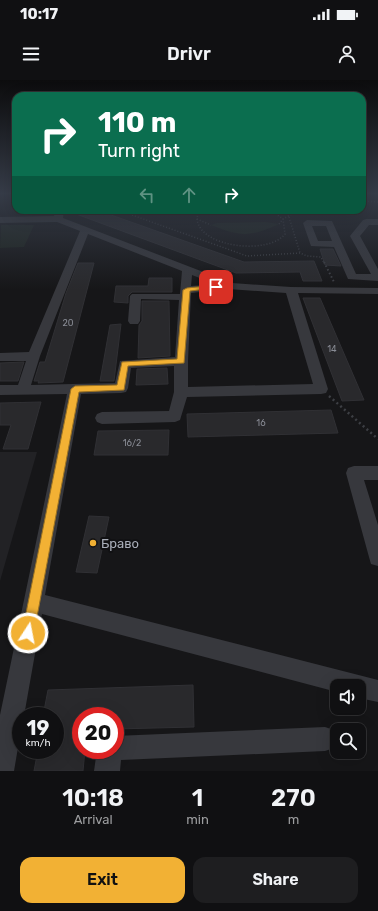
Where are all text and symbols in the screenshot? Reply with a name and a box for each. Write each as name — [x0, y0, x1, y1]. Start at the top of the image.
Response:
text: 10:17 — [20, 5, 58, 23]
icon: menu — [20, 43, 42, 65]
text: Drivr — [167, 43, 211, 65]
icon: person — [336, 43, 358, 65]
text: 110 m — [98, 106, 176, 139]
icon: right — [32, 108, 84, 160]
text: Turn right — [98, 140, 180, 162]
icon: left — [136, 184, 158, 206]
icon: ahead — [178, 184, 200, 206]
icon: right — [220, 184, 242, 206]
pin — [199, 270, 233, 304]
icon: arrive — [205, 276, 227, 298]
house number: 20 — [63, 318, 74, 328]
house number: 14 — [327, 344, 337, 354]
house number: 16 — [256, 418, 266, 428]
house number: 16/2 — [123, 438, 141, 448]
place label: Браво — [101, 536, 139, 551]
marker: Браво — [88, 538, 98, 548]
position arrow — [7, 612, 49, 654]
map controls — [330, 679, 366, 759]
button: sound — [330, 679, 366, 715]
speed limit sign: 20 — [72, 707, 124, 759]
text: 19 — [27, 716, 49, 740]
button: search — [330, 723, 366, 759]
text: km/h — [26, 737, 50, 749]
text: 10:18 — [62, 784, 124, 812]
text: 1 — [192, 784, 203, 812]
text: 270 — [271, 784, 316, 812]
text: Arrival — [74, 812, 113, 827]
text: min — [186, 812, 209, 827]
text: m — [288, 812, 299, 827]
button: Exit — [20, 857, 185, 903]
button: Share — [193, 857, 358, 903]

